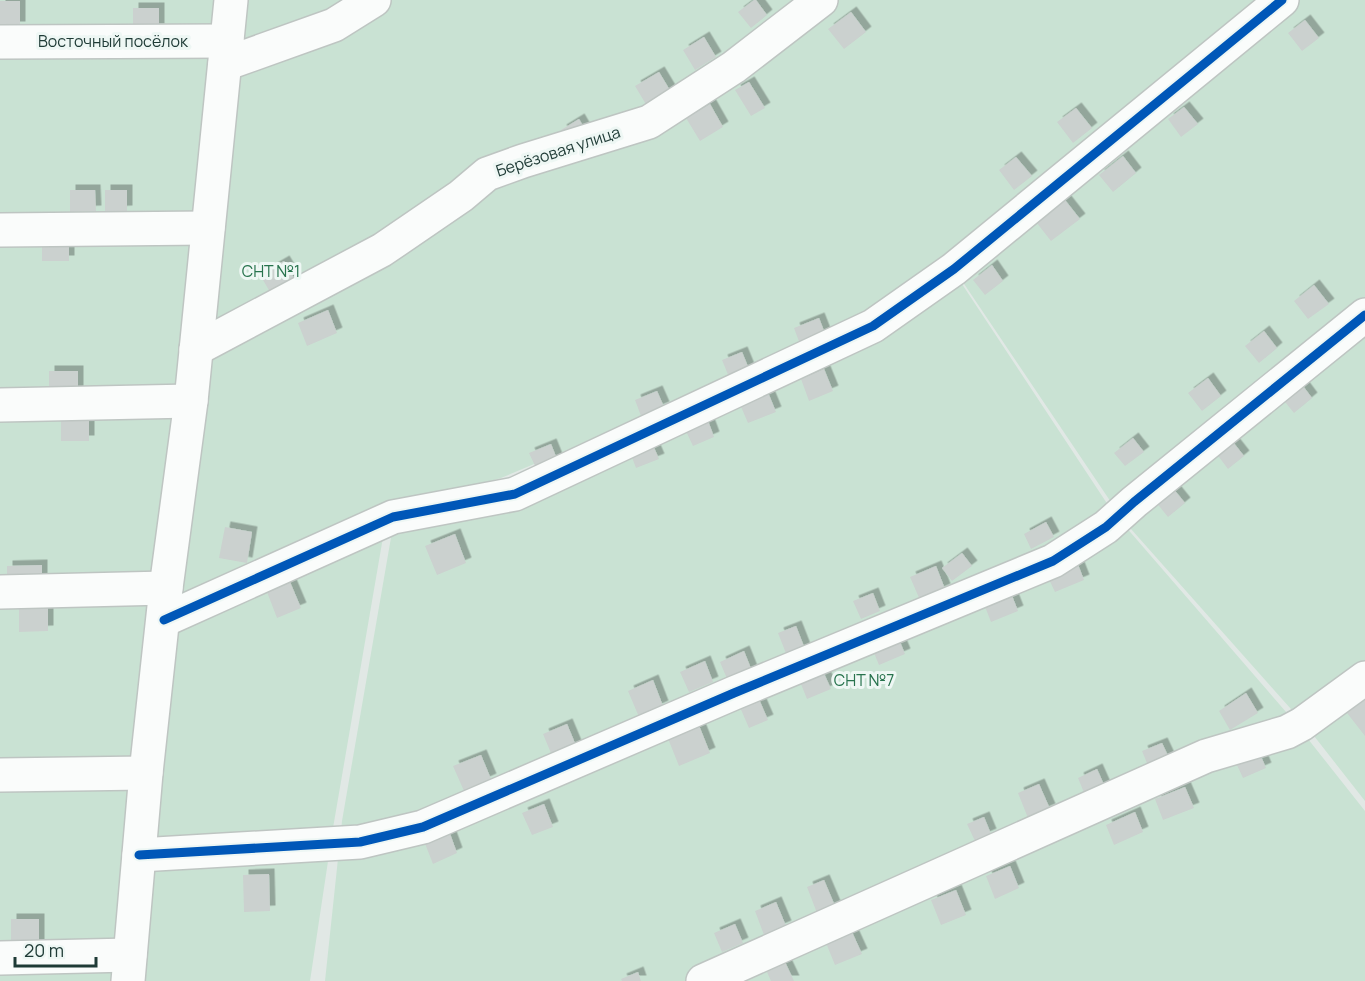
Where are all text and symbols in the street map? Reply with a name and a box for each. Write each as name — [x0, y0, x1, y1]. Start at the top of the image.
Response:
street label: Восточный посёлок — [38, 30, 189, 52]
street label: Берёзовая улица — [493, 120, 623, 182]
park label: СНТ №1 — [242, 260, 300, 282]
park label: СНТ №7 — [834, 669, 894, 691]
scale bar — [15, 930, 96, 968]
text: 20 m — [24, 938, 64, 962]

